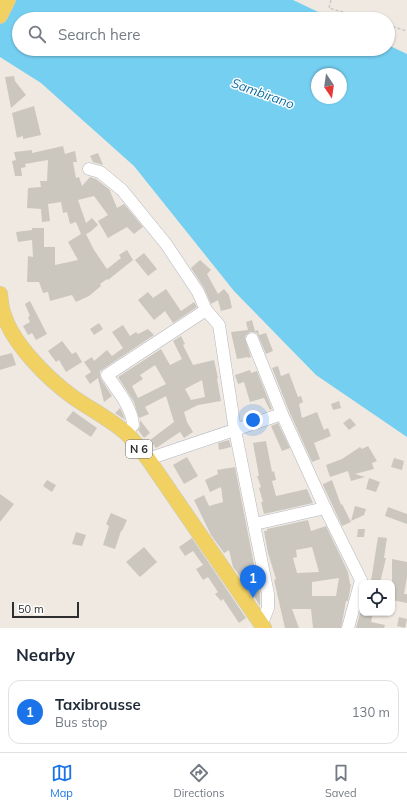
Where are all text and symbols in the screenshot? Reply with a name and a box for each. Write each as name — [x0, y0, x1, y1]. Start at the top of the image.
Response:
search box — [12, 12, 395, 56]
icon: search — [26, 23, 48, 45]
text: Search here — [58, 25, 140, 44]
north arrow — [311, 68, 347, 104]
water label: Sambirano — [229, 74, 297, 112]
your location — [243, 410, 263, 430]
road number: N 6 — [126, 440, 152, 458]
pin: 1 — [240, 565, 266, 598]
map controls — [359, 580, 395, 616]
button: locate — [359, 580, 395, 616]
scale bar — [12, 600, 79, 619]
text: 50 m — [18, 602, 44, 616]
text: Nearby — [16, 644, 75, 665]
text: Taxibrousse — [55, 695, 141, 714]
text: 1 — [26, 704, 34, 720]
text: 130 m — [352, 704, 390, 720]
text: Bus stop — [55, 714, 107, 730]
tab: Map — [50, 762, 73, 800]
tab: Directions — [174, 762, 224, 800]
tab: Saved — [325, 762, 357, 800]

